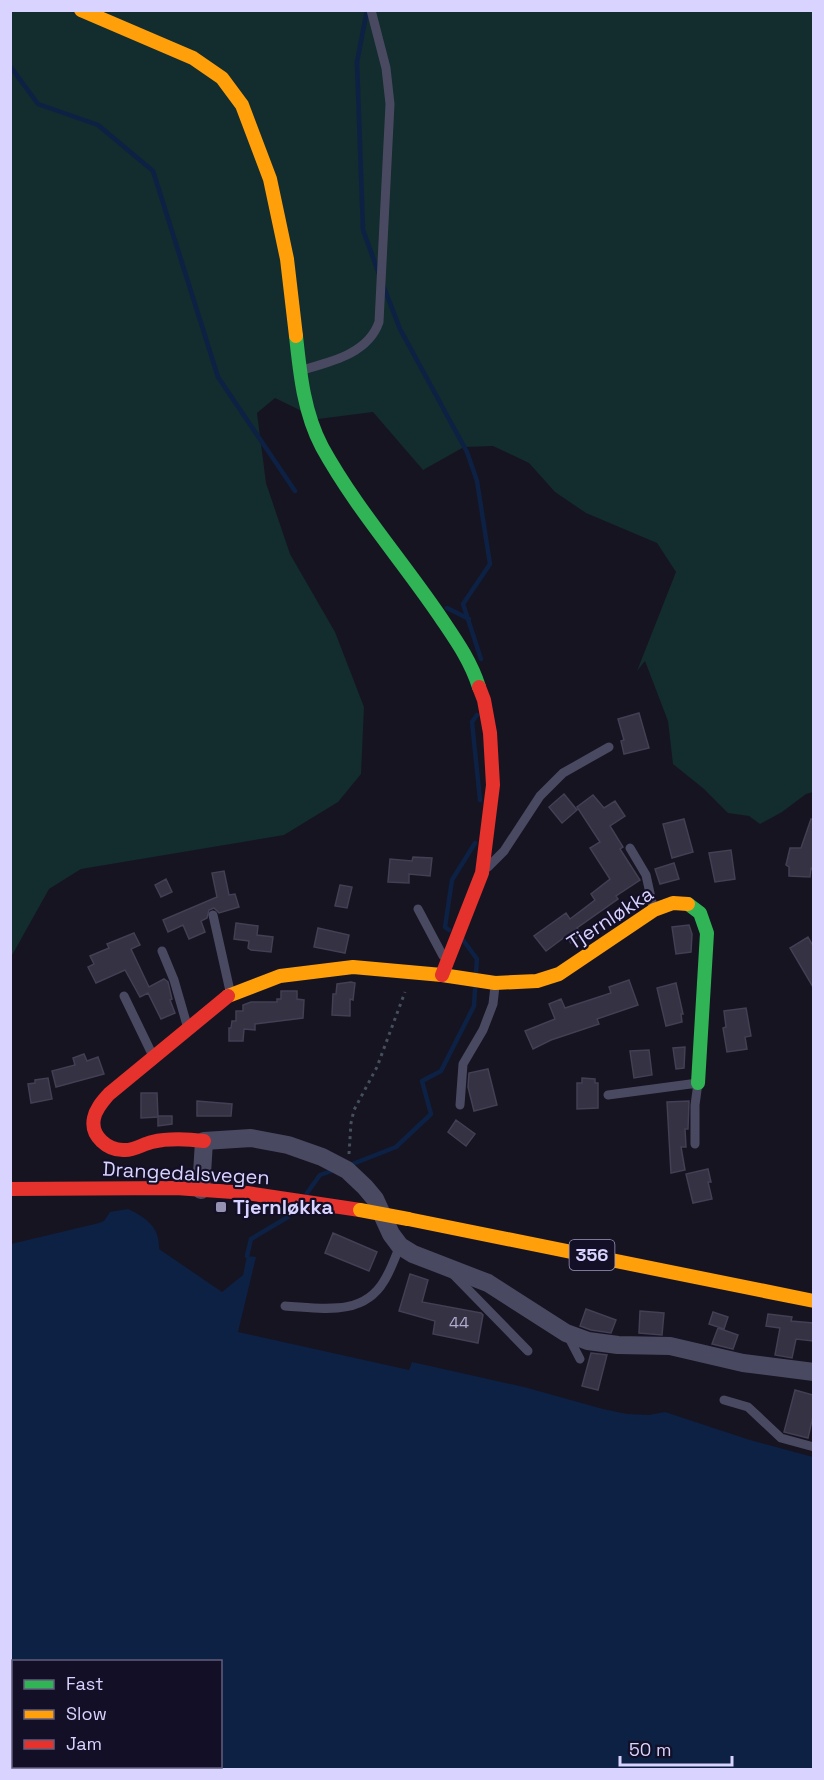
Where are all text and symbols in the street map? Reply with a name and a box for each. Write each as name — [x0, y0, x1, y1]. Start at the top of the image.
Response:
street label: Tjernløkka — [562, 880, 658, 956]
street label: Drangedalsvegen — [102, 1156, 270, 1190]
place label: Tjernløkka — [233, 1194, 334, 1220]
marker: Tjernløkka — [214, 1200, 228, 1214]
road number: 356 — [570, 1240, 614, 1270]
house number: 44 — [449, 1312, 469, 1333]
legend — [12, 1660, 222, 1768]
text: Fast — [66, 1672, 103, 1695]
text: Slow — [66, 1702, 107, 1725]
scale bar — [620, 1729, 732, 1767]
text: Jam — [66, 1732, 102, 1755]
text: 50 m — [629, 1738, 671, 1761]

